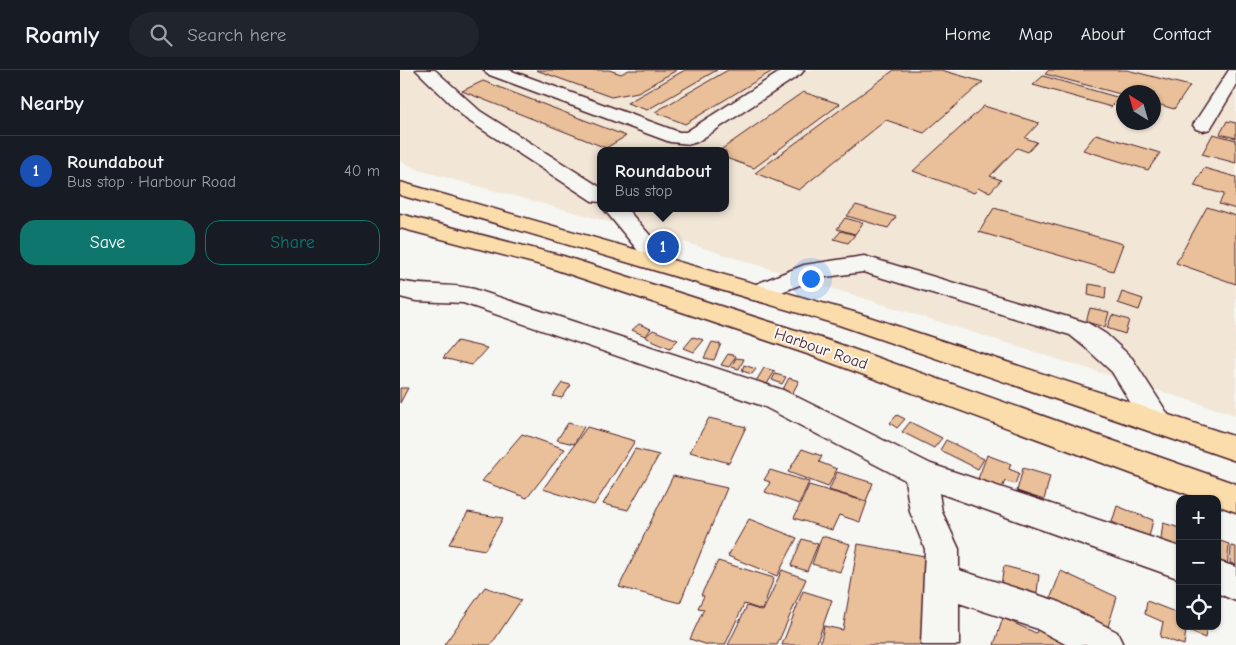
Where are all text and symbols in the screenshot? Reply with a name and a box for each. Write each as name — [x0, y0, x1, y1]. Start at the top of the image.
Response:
search box — [129, 12, 479, 57]
text: Roamly — [25, 21, 99, 49]
icon: search — [147, 21, 175, 49]
text: Search here — [187, 24, 286, 46]
text: Home — [944, 24, 991, 45]
text: Map — [1019, 24, 1053, 45]
text: About — [1081, 24, 1125, 45]
text: Contact — [1153, 24, 1211, 45]
north arrow — [1116, 85, 1161, 130]
text: Nearby — [20, 91, 84, 115]
popup — [597, 147, 729, 212]
text: Roundabout — [67, 151, 164, 173]
text: Roundabout — [615, 160, 711, 182]
text: 1 — [33, 162, 39, 180]
text: 40 m — [344, 162, 380, 180]
text: Bus stop · Harbour Road — [67, 173, 236, 191]
text: Bus stop — [615, 182, 673, 200]
button: Save — [20, 220, 195, 265]
button: Share — [205, 220, 380, 265]
pin: 1 — [647, 228, 679, 266]
your location — [798, 266, 824, 292]
street label: Harbour Road — [772, 325, 870, 373]
map controls — [1176, 495, 1221, 630]
button: + — [1176, 495, 1221, 540]
button: − — [1176, 540, 1221, 585]
button: locate — [1176, 585, 1221, 630]

